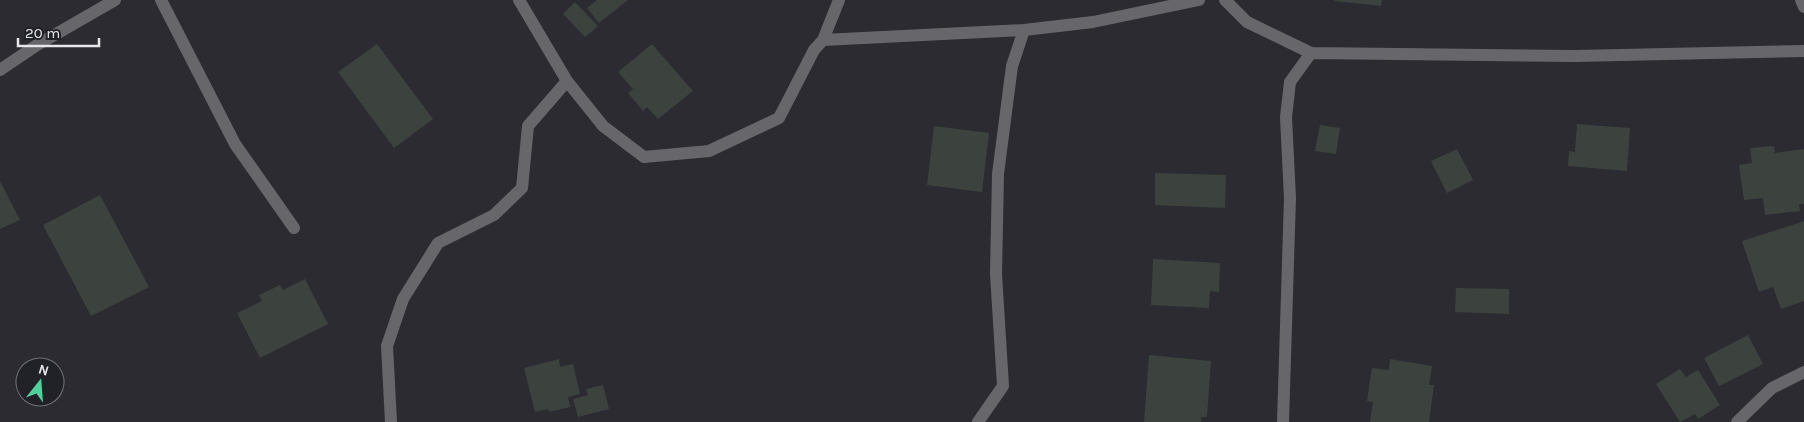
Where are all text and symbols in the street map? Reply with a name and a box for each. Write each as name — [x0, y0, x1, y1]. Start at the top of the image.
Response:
scale bar — [18, 15, 99, 47]
text: 20 m — [25, 24, 60, 42]
north arrow — [15, 357, 65, 407]
text: N — [36, 360, 51, 380]

